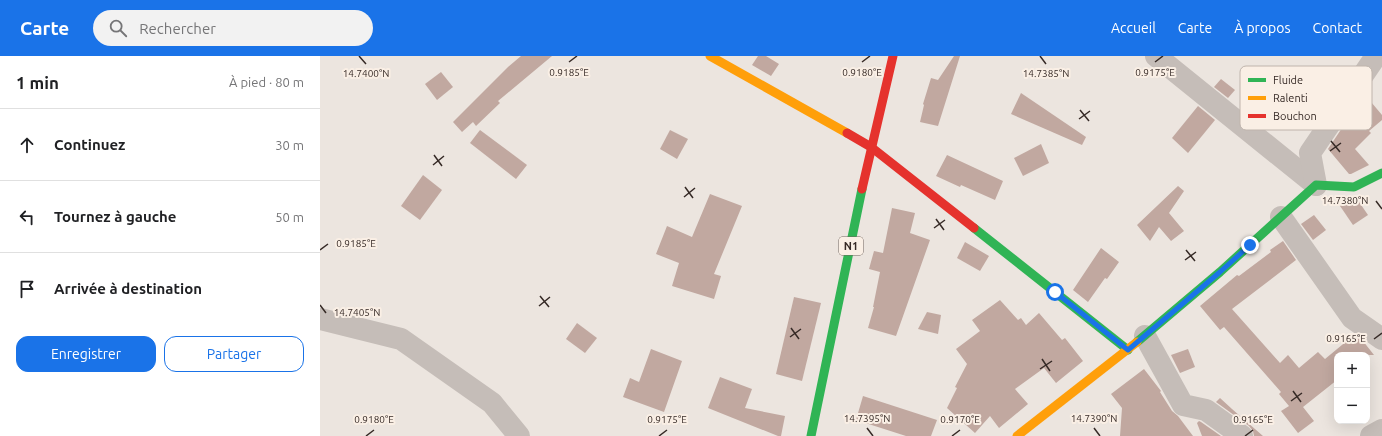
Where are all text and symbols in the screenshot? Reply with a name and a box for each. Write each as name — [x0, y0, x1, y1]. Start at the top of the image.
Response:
search box — [93, 10, 373, 46]
text: Carte — [20, 17, 69, 39]
icon: search — [107, 17, 129, 39]
text: Rechercher — [139, 20, 216, 37]
text: Accueil — [1111, 20, 1156, 36]
text: Carte — [1178, 20, 1212, 36]
text: À propos — [1234, 20, 1291, 36]
text: Contact — [1313, 20, 1362, 36]
legend — [1240, 66, 1372, 130]
text: 0.9185°E — [549, 67, 589, 78]
text: 0.9180°E — [842, 67, 882, 78]
text: 0.9175°E — [1135, 67, 1175, 78]
text: 14.7400°N — [343, 68, 389, 79]
text: 14.7385°N — [1023, 68, 1069, 79]
text: 1 min — [16, 73, 59, 92]
text: Fluide — [1273, 74, 1303, 86]
text: À pied · 80 m — [229, 75, 304, 89]
text: Ralenti — [1273, 92, 1308, 104]
text: Bouchon — [1273, 110, 1317, 122]
icon: ahead — [16, 134, 38, 156]
text: Continuez — [54, 136, 125, 153]
text: 30 m — [275, 138, 304, 152]
text: 14.7380°N — [1322, 195, 1368, 206]
icon: left — [16, 206, 38, 228]
text: Tournez à gauche — [54, 208, 177, 225]
text: 50 m — [275, 210, 304, 224]
route end — [1241, 236, 1259, 254]
road number: N1 — [839, 237, 863, 255]
text: 0.9185°E — [336, 238, 376, 249]
icon: arrive — [16, 278, 38, 300]
text: Arrivée à destination — [54, 280, 202, 297]
route start — [1046, 283, 1064, 301]
text: 14.7405°N — [334, 307, 380, 318]
text: 0.9165°E — [1326, 333, 1366, 344]
button: Enregistrer — [16, 336, 156, 372]
button: Partager — [164, 336, 304, 372]
map controls — [1334, 352, 1370, 424]
button: + — [1334, 352, 1370, 388]
button: − — [1334, 388, 1370, 424]
text: 14.7395°N — [844, 413, 890, 424]
text: 14.7390°N — [1071, 413, 1117, 424]
text: 0.9180°E — [354, 414, 394, 425]
text: 0.9175°E — [647, 414, 687, 425]
text: 0.9170°E — [940, 414, 980, 425]
text: 0.9165°E — [1233, 414, 1273, 425]

